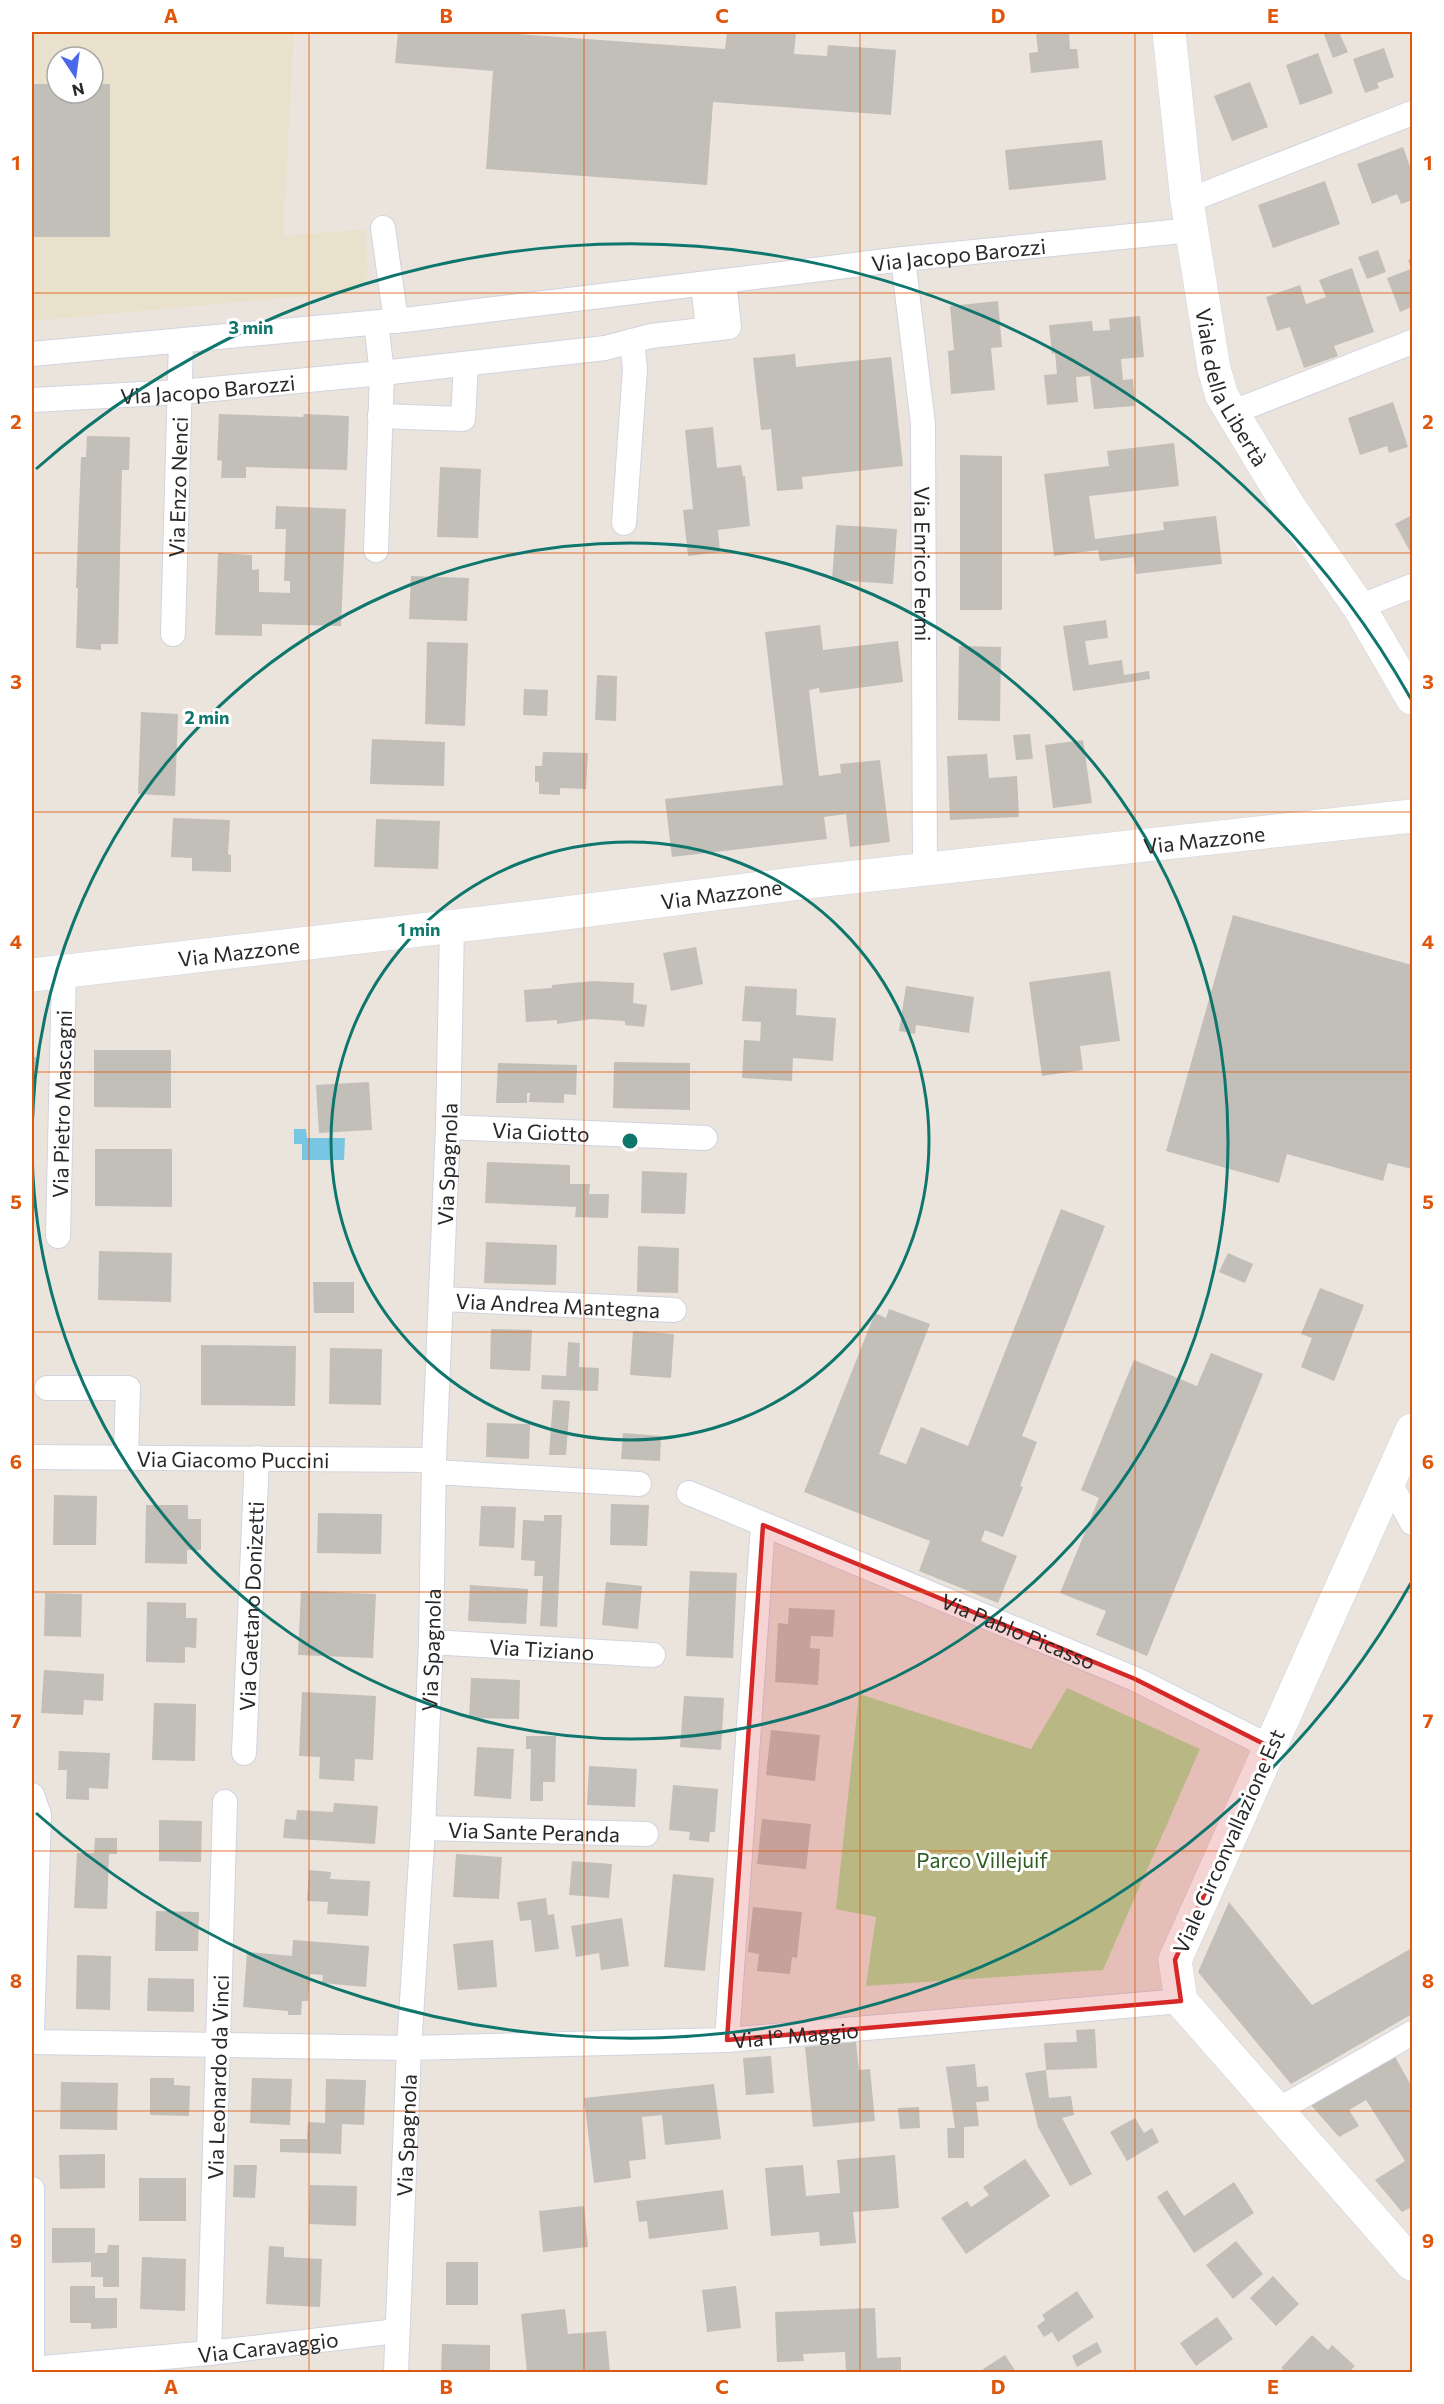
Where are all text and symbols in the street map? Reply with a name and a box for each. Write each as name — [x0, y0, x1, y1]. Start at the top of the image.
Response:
text: A — [164, 3, 178, 27]
text: B — [439, 3, 453, 27]
text: C — [715, 3, 729, 27]
text: D — [991, 3, 1005, 27]
text: E — [1267, 3, 1279, 27]
north arrow — [45, 45, 105, 105]
text: N — [71, 79, 86, 101]
text: 1 — [11, 150, 21, 174]
text: 1 — [1423, 150, 1433, 174]
street label: Via Jacopo Barozzi — [870, 232, 1047, 275]
street label: Viale della Libertà — [1192, 306, 1274, 470]
text: 3 min — [228, 316, 274, 338]
street label: Via Jacopo Barozzi — [120, 369, 296, 408]
text: 2 — [10, 409, 22, 433]
text: 2 — [1422, 409, 1434, 433]
street label: Via Enzo Nenci — [163, 416, 191, 558]
street label: Via Enrico Fermi — [911, 486, 936, 641]
text: 3 — [10, 669, 22, 693]
text: 3 — [1422, 669, 1434, 693]
text: 2 min — [185, 706, 229, 728]
street label: Via Mazzone — [1142, 820, 1266, 858]
street label: Via Mazzone — [659, 873, 783, 913]
text: 1 min — [398, 918, 440, 940]
text: 4 — [10, 929, 22, 953]
text: 4 — [1422, 929, 1434, 953]
street label: Via Mazzone — [176, 932, 301, 971]
street label: Via Pietro Mascagni — [46, 1010, 76, 1198]
street label: Via Spagnola — [431, 1102, 461, 1226]
street label: Via Giotto — [492, 1116, 590, 1146]
centre of rings — [620, 1131, 640, 1151]
text: 5 — [10, 1189, 22, 1213]
text: 5 — [1422, 1189, 1434, 1213]
street label: Via Andrea Mantegna — [455, 1287, 661, 1322]
street label: Via Giacomo Puccini — [136, 1445, 330, 1472]
text: 6 — [10, 1449, 22, 1473]
text: 6 — [1422, 1449, 1434, 1473]
street label: Via Gaetano Donizetti — [233, 1501, 268, 1712]
street label: Via Pablo Picasso — [938, 1587, 1099, 1674]
street label: Via Spagnola — [416, 1588, 444, 1712]
street label: Via Tiziano — [489, 1633, 595, 1664]
text: 7 — [11, 1708, 22, 1732]
text: 7 — [1423, 1708, 1434, 1732]
street label: Viale Circonvallazione Est — [1167, 1725, 1289, 1957]
street label: Via Sante Peranda — [448, 1816, 620, 1846]
park label: Parco Villejuif — [916, 1847, 1048, 1872]
text: 8 — [10, 1968, 22, 1992]
text: 8 — [1422, 1968, 1434, 1992]
street label: Via Leonardo da Vinci — [202, 1974, 232, 2180]
street label: Via I° Maggio — [732, 2016, 860, 2052]
street label: Via Spagnola — [391, 2073, 420, 2197]
text: 9 — [10, 2228, 22, 2252]
text: 9 — [1422, 2228, 1434, 2252]
street label: Via Caravaggio — [196, 2325, 340, 2366]
text: A — [164, 2374, 178, 2398]
text: B — [439, 2374, 453, 2398]
text: C — [715, 2374, 729, 2398]
text: D — [991, 2374, 1005, 2398]
text: E — [1267, 2374, 1279, 2398]

